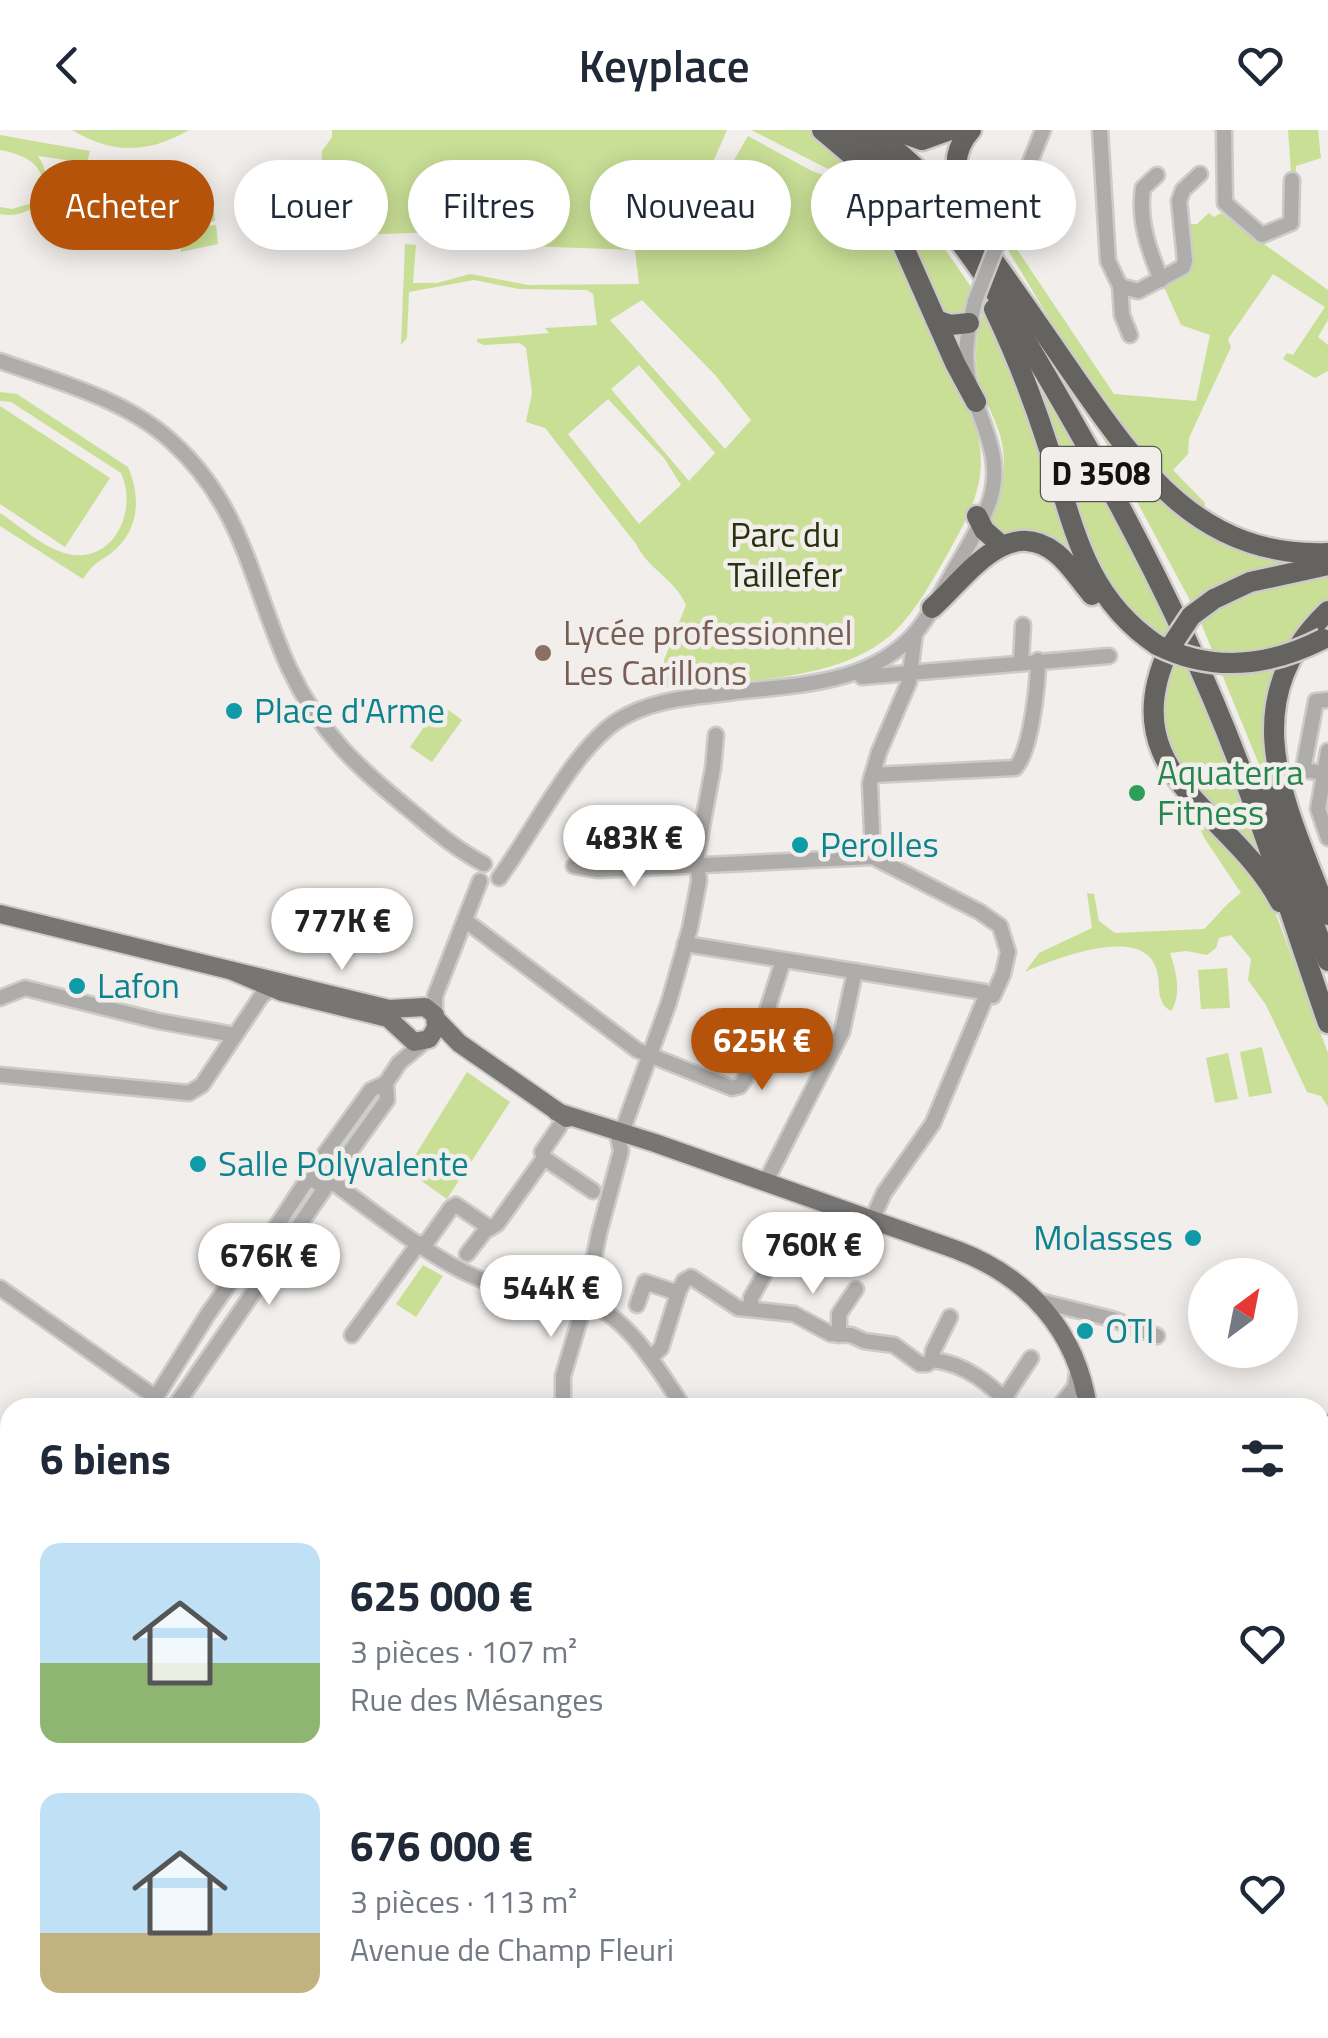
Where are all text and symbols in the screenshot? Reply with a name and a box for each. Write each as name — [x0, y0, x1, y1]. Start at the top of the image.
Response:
text: Keyplace — [578, 31, 750, 99]
icon: back — [40, 38, 95, 93]
icon: heart — [1233, 38, 1288, 93]
chip: Acheter — [30, 160, 214, 250]
chip: Louer — [234, 160, 388, 250]
chip: Filtres — [408, 160, 570, 250]
chip: Nouveau — [590, 160, 791, 250]
chip: Appartement — [811, 160, 1076, 250]
road number: D 3508 — [1041, 447, 1161, 501]
park label: Parc du Taillefer — [727, 507, 843, 601]
place label: Lycée professionnel Les Carillons — [563, 605, 853, 699]
marker: Lycée professionnel Les Carillons — [532, 642, 554, 664]
place label: Place d'Arme — [254, 683, 445, 737]
marker: Place d'Arme — [223, 700, 245, 722]
place label: Aquaterra Fitness — [1157, 745, 1304, 839]
marker: Aquaterra Fitness — [1126, 782, 1148, 804]
pin: 483K € — [553, 805, 715, 890]
text: 483K € — [585, 813, 683, 861]
place label: Perolles — [820, 817, 939, 871]
marker: Perolles — [789, 834, 811, 856]
pin: 777K € — [261, 888, 423, 973]
text: 777K € — [293, 896, 391, 944]
place label: Lafon — [97, 958, 180, 1012]
marker: Lafon — [66, 975, 88, 997]
pin: 625K € — [681, 1008, 843, 1093]
text: 625K € — [713, 1016, 811, 1064]
place label: Salle Polyvalente — [218, 1136, 469, 1190]
marker: Salle Polyvalente — [187, 1153, 209, 1175]
place label: Molasses — [1033, 1210, 1173, 1264]
pin: 760K € — [732, 1212, 894, 1297]
text: 760K € — [764, 1220, 862, 1268]
pin: 676K € — [188, 1223, 350, 1308]
marker: Molasses — [1182, 1227, 1204, 1249]
text: 676K € — [220, 1231, 318, 1279]
pin: 544K € — [470, 1255, 632, 1340]
north arrow — [1188, 1258, 1298, 1368]
map controls — [1188, 1258, 1298, 1368]
text: 544K € — [502, 1263, 600, 1311]
place label: OTI — [1105, 1303, 1154, 1357]
marker: OTI — [1074, 1320, 1096, 1342]
text: 6 biens — [40, 1426, 171, 1490]
icon: filters — [1235, 1431, 1290, 1486]
text: 625 000 € — [350, 1563, 533, 1627]
icon: home — [120, 1583, 240, 1703]
icon: heart — [1235, 1616, 1290, 1671]
text: 3 pièces · 107 m² — [350, 1627, 577, 1675]
text: Rue des Mésanges — [350, 1675, 603, 1723]
text: 676 000 € — [350, 1813, 533, 1877]
icon: home — [120, 1833, 240, 1953]
icon: heart — [1235, 1866, 1290, 1921]
text: 3 pièces · 113 m² — [350, 1877, 577, 1925]
text: Avenue de Champ Fleuri — [350, 1925, 674, 1973]

